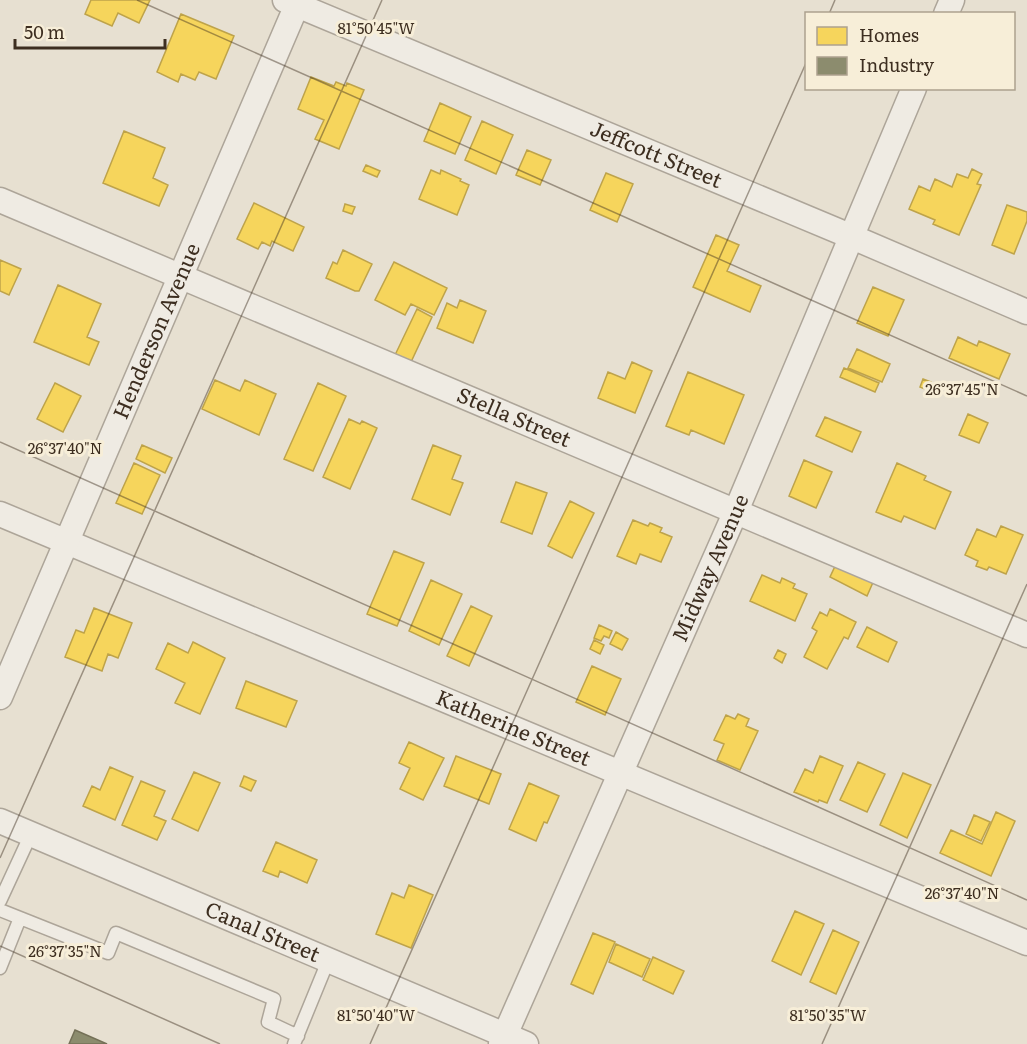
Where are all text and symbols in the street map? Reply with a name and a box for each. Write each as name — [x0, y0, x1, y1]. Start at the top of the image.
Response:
scale bar — [15, 12, 165, 50]
legend — [805, 12, 1015, 90]
text: 81°50'45"W — [337, 16, 415, 39]
text: 50 m — [24, 18, 65, 45]
text: Homes — [859, 21, 919, 48]
text: Industry — [859, 51, 935, 78]
street label: Jeffcott Street — [586, 111, 728, 194]
street label: Henderson Avenue — [103, 237, 206, 423]
street label: Stella Street — [453, 377, 577, 453]
text: 26°37'45"N — [925, 377, 999, 400]
text: 26°37'40"N — [28, 436, 102, 459]
street label: Midway Avenue — [662, 488, 755, 646]
street label: Katherine Street — [432, 680, 597, 772]
text: 26°37'40"N — [925, 881, 999, 904]
street label: Canal Street — [201, 892, 326, 968]
text: 26°37'35"N — [28, 939, 102, 962]
text: 81°50'40"W — [337, 1003, 416, 1026]
text: 81°50'35"W — [790, 1003, 867, 1026]

